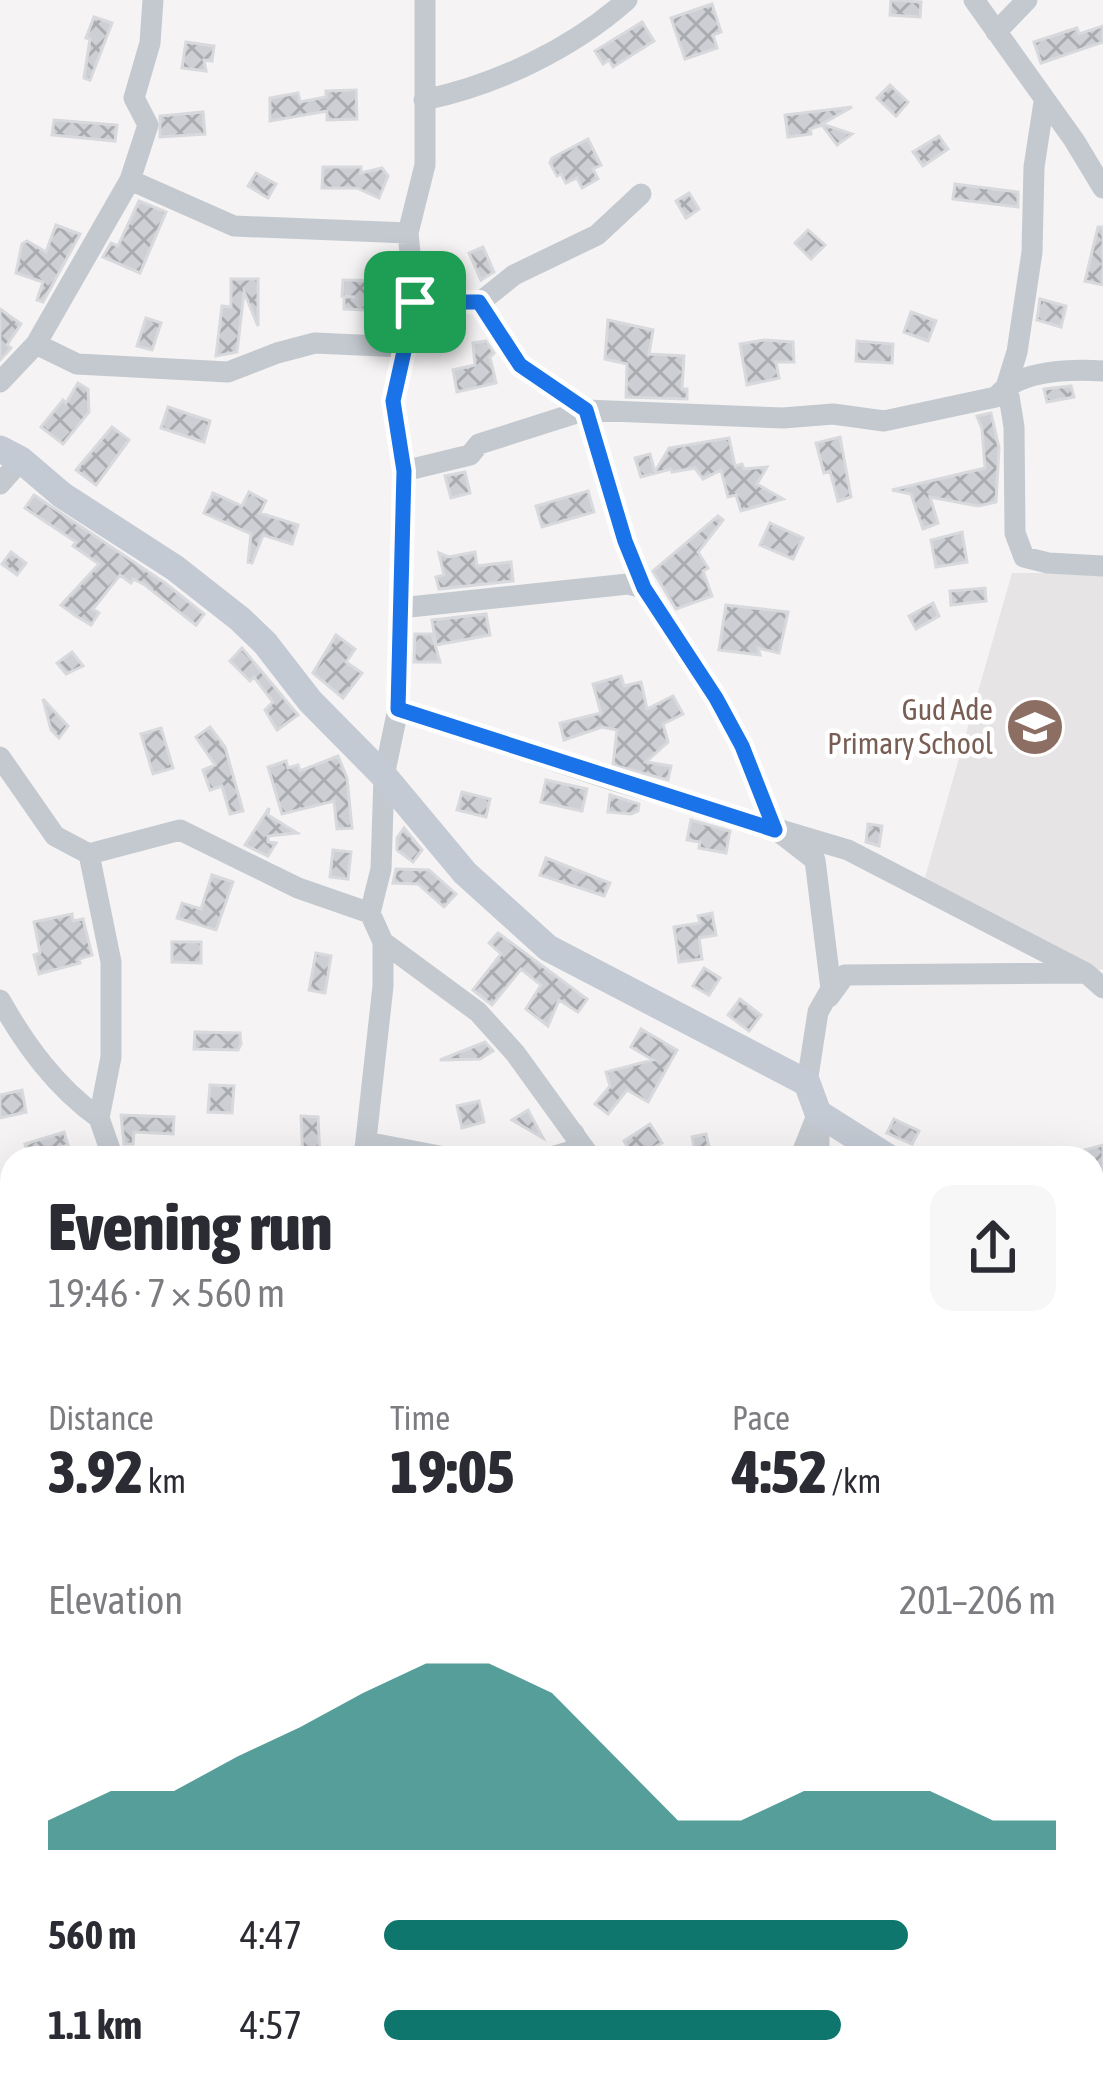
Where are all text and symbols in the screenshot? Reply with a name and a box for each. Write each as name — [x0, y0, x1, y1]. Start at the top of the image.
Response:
pin — [364, 251, 466, 353]
icon: arrive — [382, 269, 448, 335]
place label: Gud Ade Primary School — [827, 692, 993, 760]
school or university icon: Gud Ade Primary School — [1004, 696, 1066, 758]
button: share — [930, 1185, 1056, 1311]
text: Evening run — [48, 1188, 333, 1264]
text: 19:46 · 7 × 560 m — [48, 1271, 285, 1315]
text: Distance — [48, 1399, 154, 1437]
text: Time — [390, 1399, 450, 1437]
text: Pace — [732, 1399, 790, 1437]
text: 3.92 — [48, 1437, 143, 1506]
text: 19:05 — [390, 1437, 515, 1506]
text: 4:52 — [732, 1437, 827, 1506]
text: km — [143, 1462, 186, 1500]
text: /km — [827, 1462, 881, 1500]
text: Elevation — [48, 1578, 183, 1622]
text: 201–206 m — [899, 1578, 1056, 1622]
text: 560 m — [48, 1913, 136, 1957]
text: 4:47 — [240, 1913, 302, 1957]
text: 1.1 km — [48, 2003, 142, 2047]
text: 4:57 — [240, 2003, 302, 2047]

